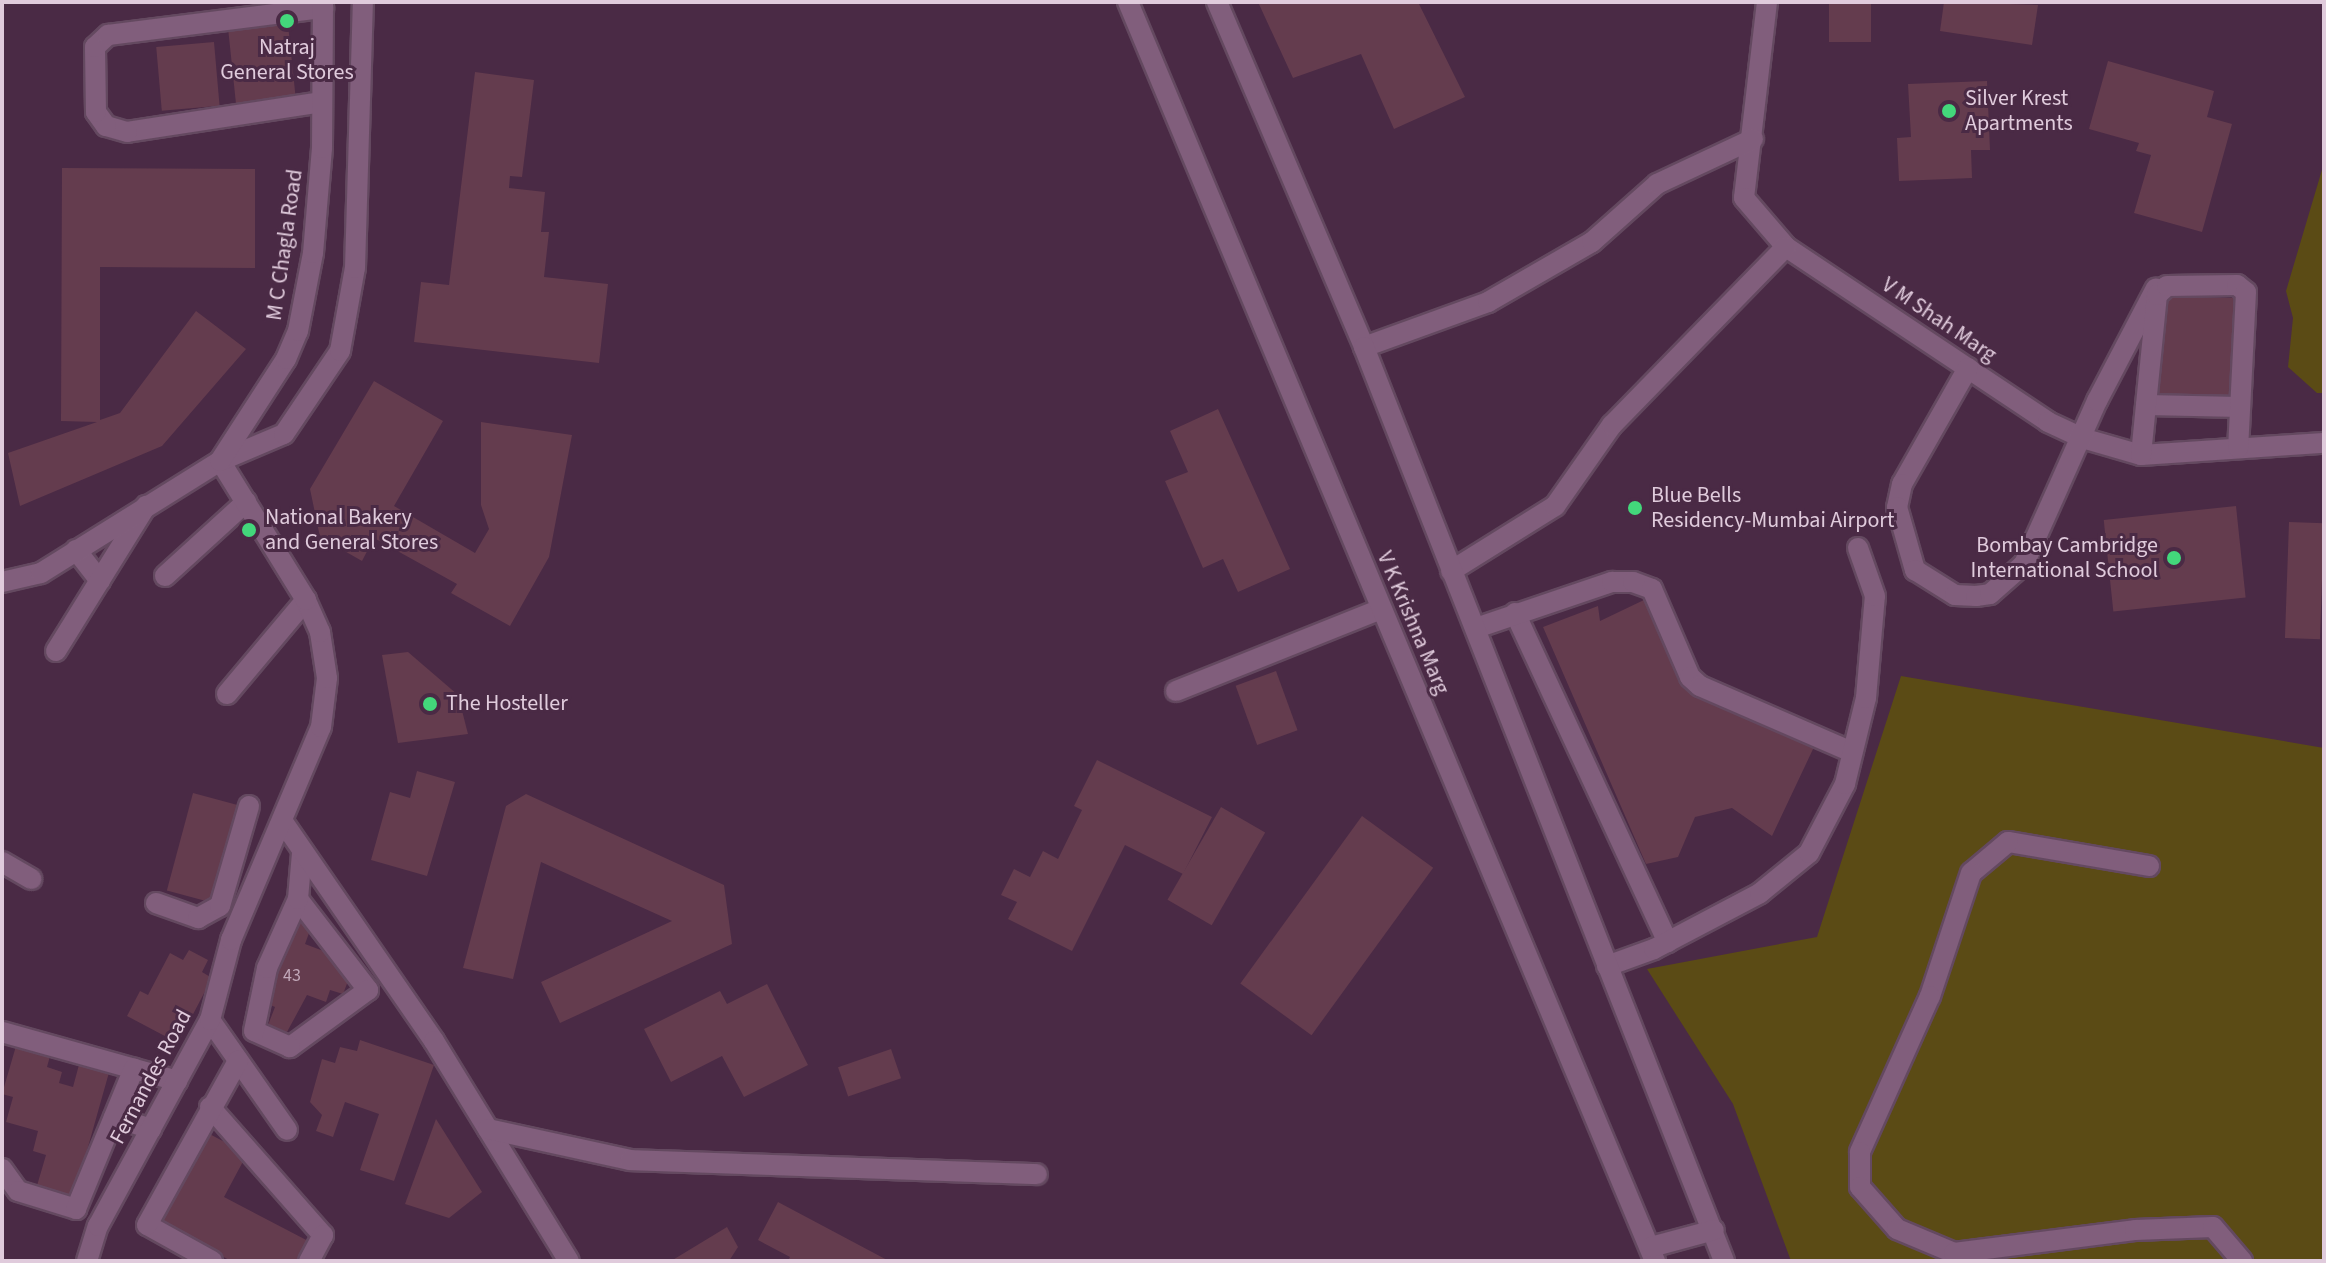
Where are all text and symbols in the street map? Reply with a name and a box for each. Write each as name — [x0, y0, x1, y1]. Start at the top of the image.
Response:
marker: Natraj General Stores — [278, 12, 296, 30]
place label: Natraj General Stores — [220, 34, 354, 86]
place label: Silver Krest Apartments — [1965, 85, 2073, 136]
marker: Silver Krest Apartments — [1940, 102, 1958, 120]
street label: M C Chagla Road — [261, 168, 309, 322]
street label: V M Shah Marg — [1877, 272, 2001, 368]
place label: Blue Bells Residency-Mumbai Airport — [1651, 482, 1894, 534]
marker: Blue Bells Residency-Mumbai Airport — [1626, 499, 1644, 517]
place label: National Bakery and General Stores — [265, 504, 438, 556]
marker: National Bakery and General Stores — [240, 521, 258, 539]
place label: Bombay Cambridge International School — [1971, 532, 2158, 584]
street label: V K Krishna Marg — [1371, 547, 1455, 699]
marker: Bombay Cambridge International School — [2165, 549, 2183, 567]
place label: The Hosteller — [446, 691, 568, 717]
marker: The Hosteller — [421, 695, 439, 713]
house number: 43 — [283, 965, 301, 987]
street label: Fernandes Road — [105, 1005, 197, 1149]

